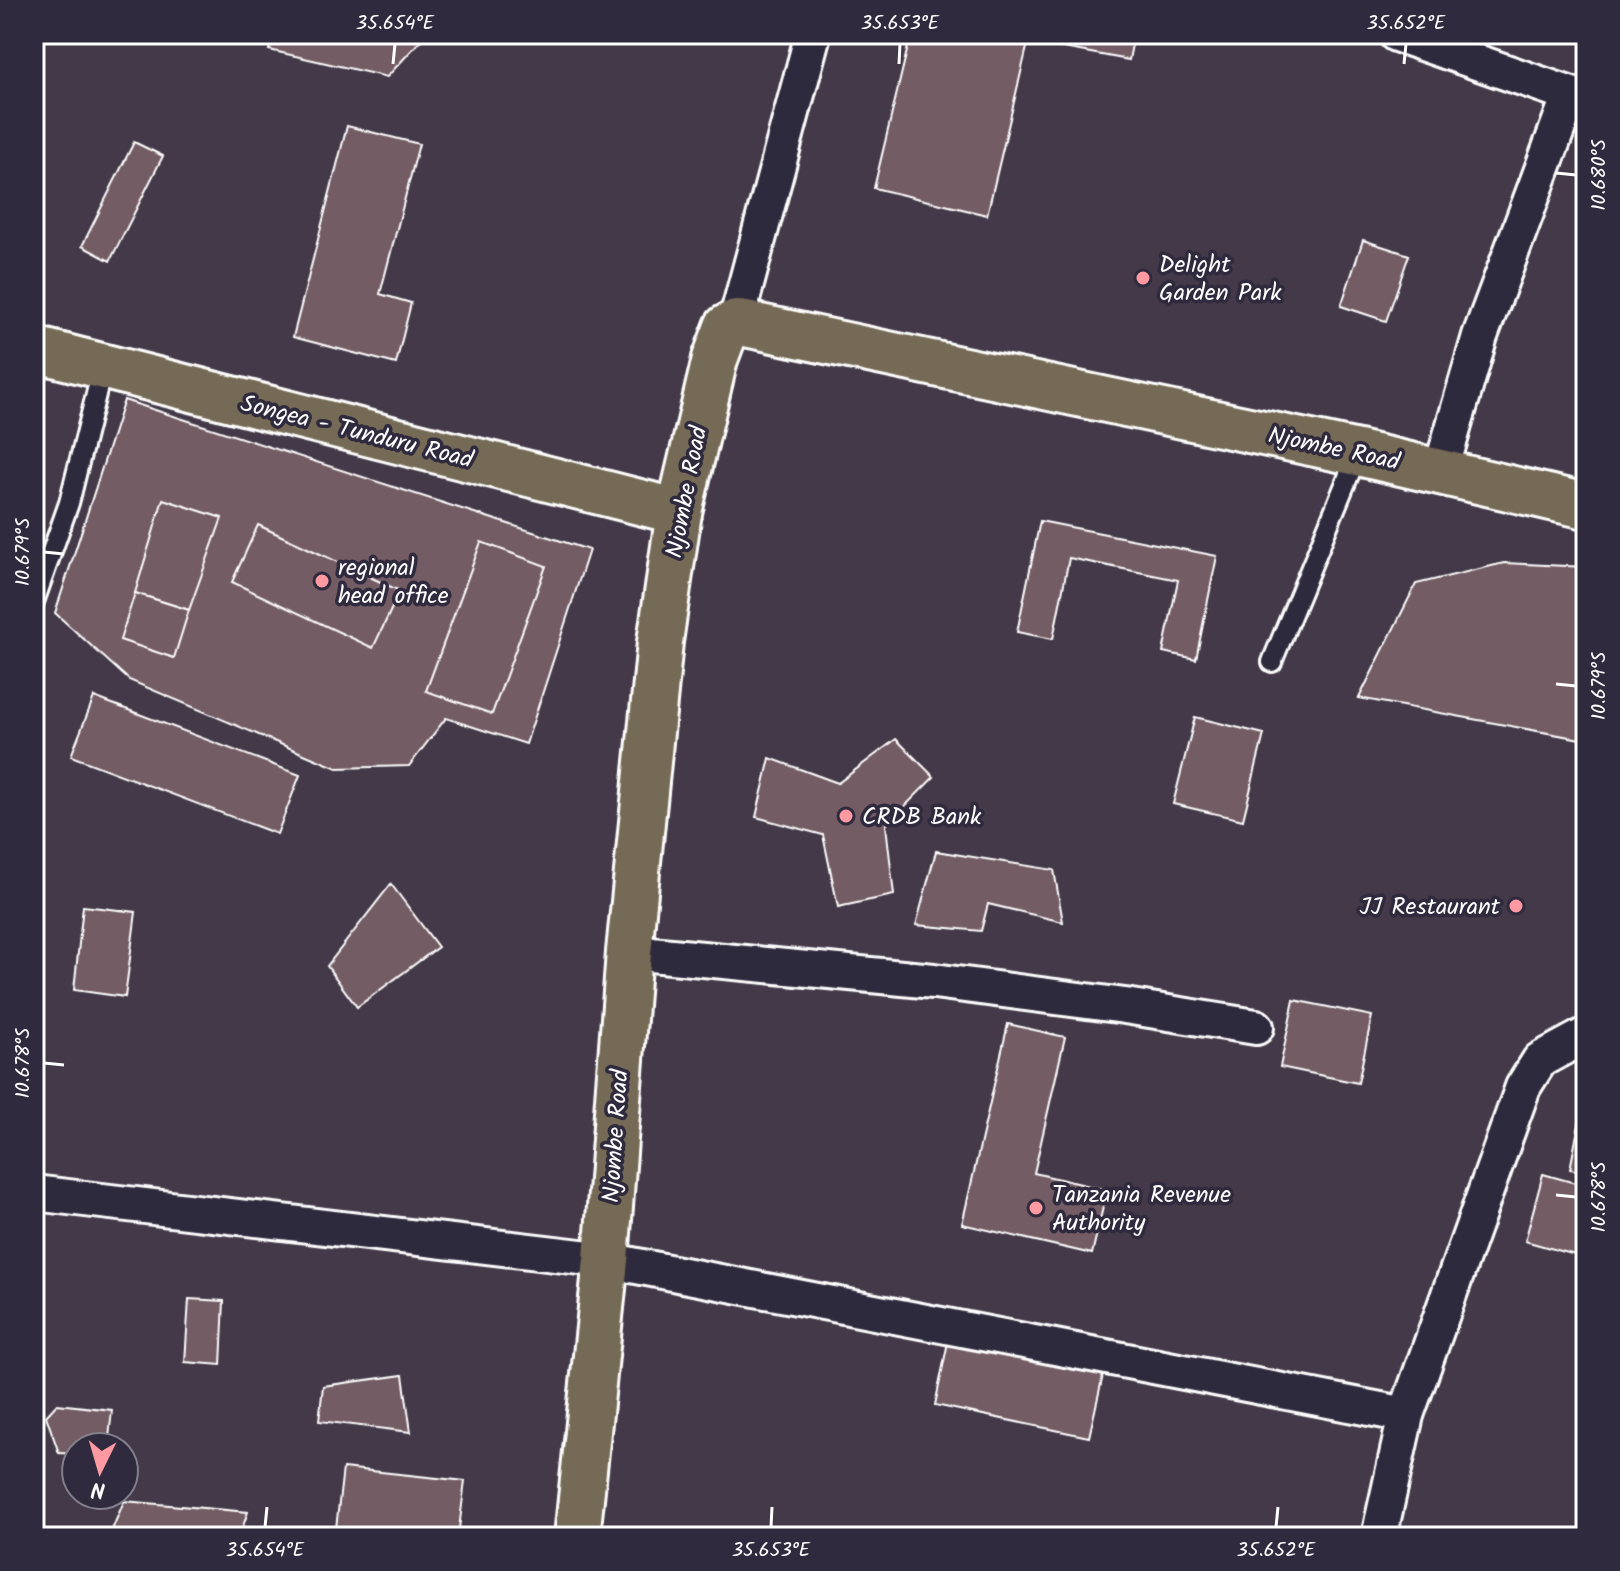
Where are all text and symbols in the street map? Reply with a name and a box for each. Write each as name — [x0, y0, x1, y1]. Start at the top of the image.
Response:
text: 35.654°E — [356, 8, 435, 40]
text: 35.653°E — [861, 8, 941, 40]
text: 35.652°E — [1367, 8, 1447, 40]
text: 10.680°S — [1584, 139, 1616, 211]
place label: Delight Garden Park — [1159, 246, 1282, 313]
marker: Delight Garden Park — [1134, 269, 1152, 287]
street label: Songea - Tunduru Road — [236, 385, 478, 480]
street label: Njombe Road — [1264, 417, 1404, 483]
street label: Njombe Road — [656, 422, 720, 562]
text: 10.679°S — [8, 517, 40, 586]
place label: regional head office — [338, 549, 449, 616]
marker: regional head office — [313, 572, 331, 590]
text: 10.679°S — [1584, 651, 1616, 720]
place label: CRDB Bank — [862, 798, 982, 837]
marker: CRDB Bank — [837, 807, 855, 825]
place label: JJ Restaurant — [1360, 888, 1501, 927]
marker: JJ Restaurant — [1507, 897, 1525, 915]
text: 10.678°S — [8, 1027, 40, 1098]
street label: Njombe Road — [592, 1067, 641, 1204]
text: 10.678°S — [1584, 1161, 1616, 1232]
place label: Tanzania Revenue Authority — [1052, 1176, 1231, 1243]
marker: Tanzania Revenue Authority — [1027, 1199, 1045, 1217]
north arrow — [60, 1431, 140, 1511]
text: N — [90, 1470, 107, 1506]
text: 35.654°E — [226, 1535, 305, 1567]
text: 35.653°E — [732, 1535, 812, 1567]
text: 35.652°E — [1237, 1535, 1317, 1567]

